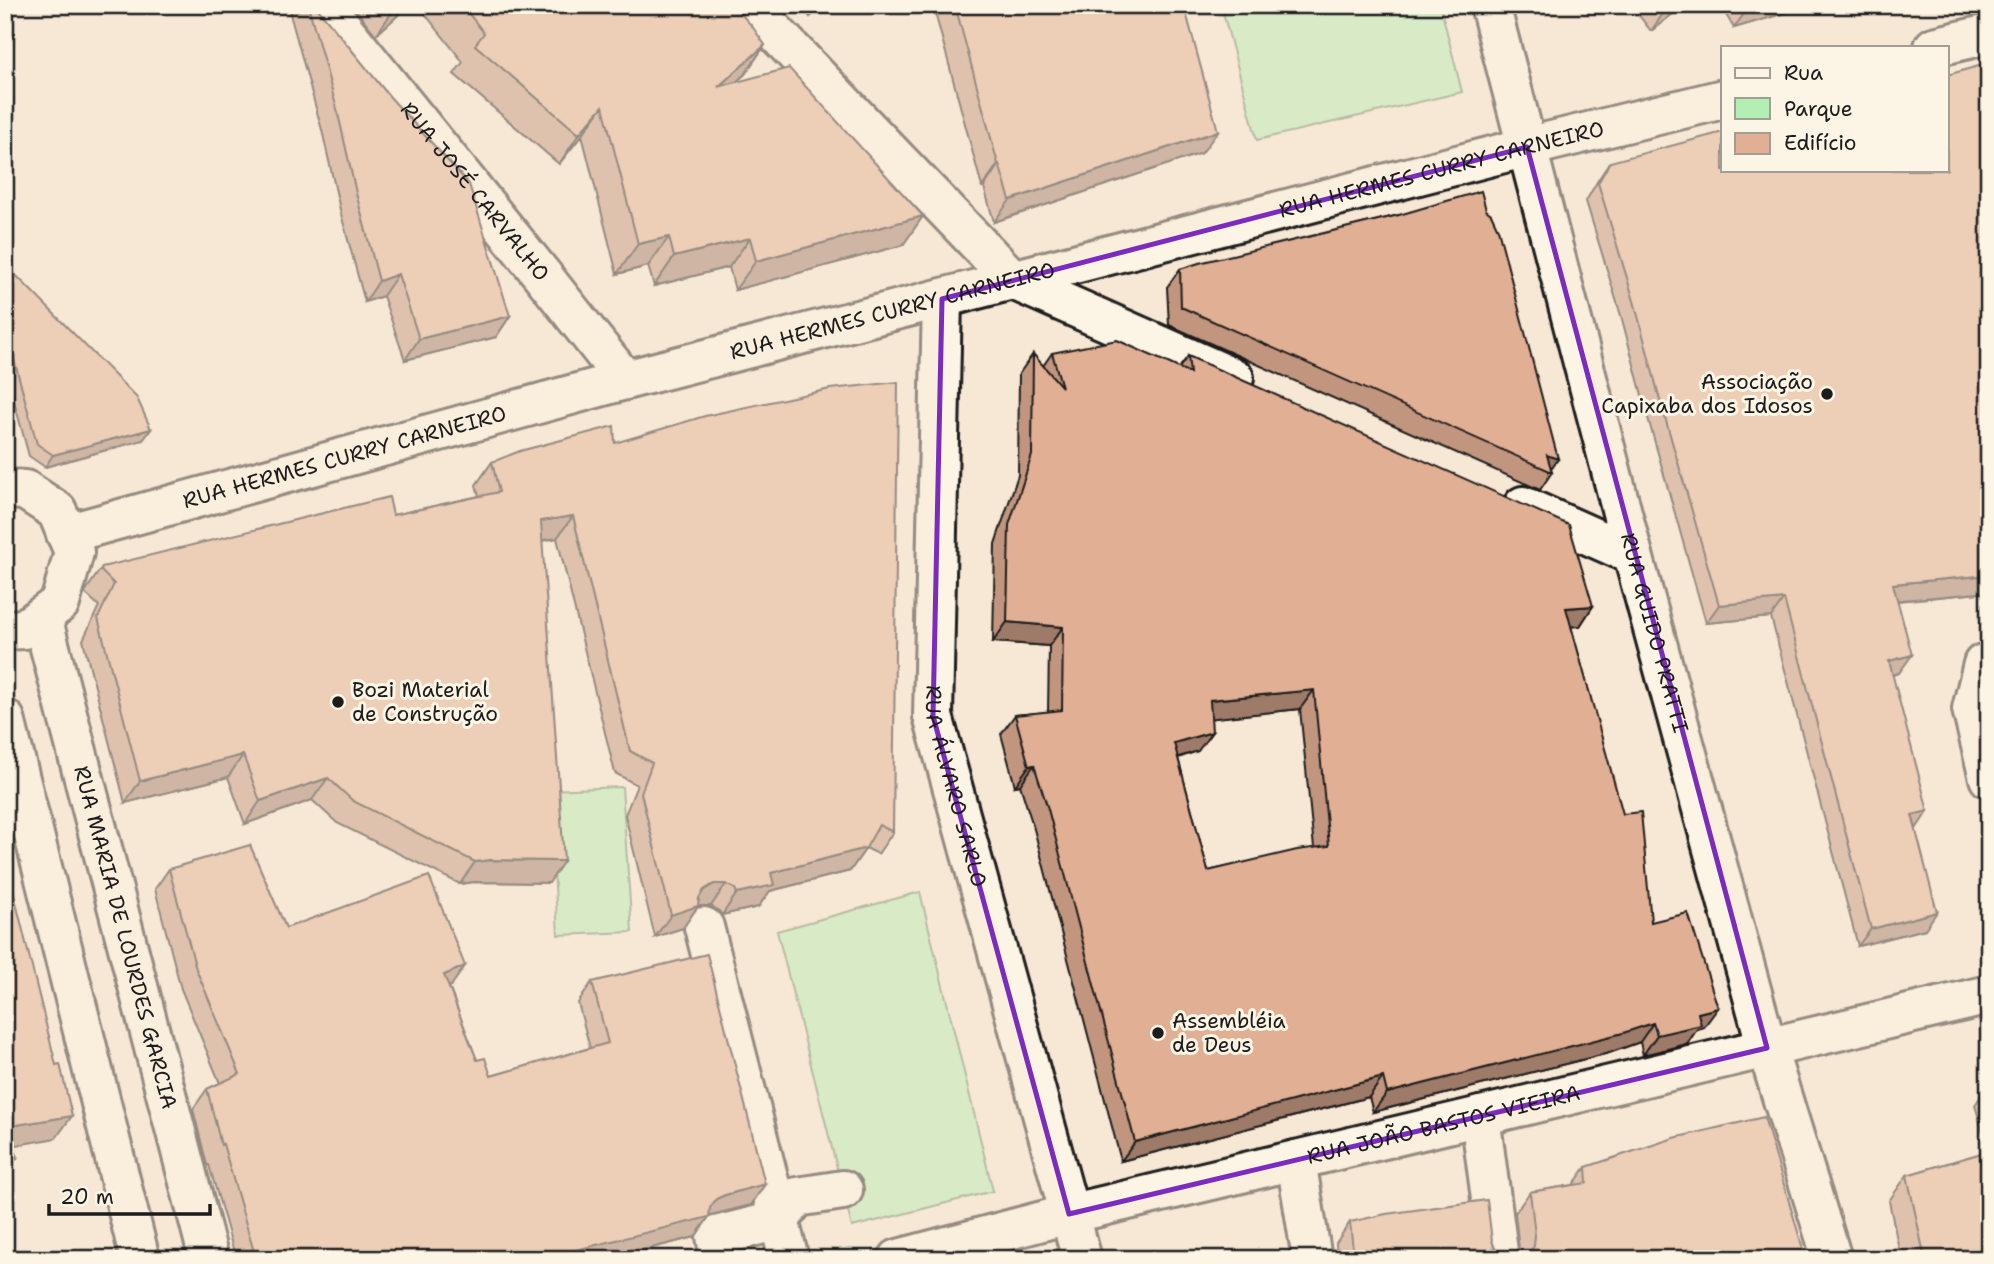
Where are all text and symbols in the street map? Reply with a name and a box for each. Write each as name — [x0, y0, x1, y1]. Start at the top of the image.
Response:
legend — [1721, 46, 1948, 172]
text: Rua — [1784, 59, 1823, 87]
text: Parque — [1784, 95, 1853, 123]
street label: RUA JOSÉ CARVALHO — [394, 96, 556, 287]
street label: RUA HERMES CURRY CARNEIRO — [1276, 115, 1607, 224]
text: Edifício — [1784, 129, 1856, 157]
street label: RUA HERMES CURRY CARNEIRO — [727, 256, 1058, 366]
place label: Associação Capixaba dos Idosos — [1601, 368, 1813, 420]
marker: Associação Capixaba dos Idosos — [1819, 386, 1835, 402]
street label: RUA HERMES CURRY CARNEIRO — [180, 399, 510, 515]
street label: RUA GUIDO PRATTI — [1614, 530, 1695, 736]
place label: Bozi Material de Construção — [352, 676, 498, 728]
street label: RUA ÁLVARO SARLO — [919, 685, 993, 890]
marker: Bozi Material de Construção — [330, 694, 346, 710]
street label: RUA MARIA DE LOURDES GARCIA — [67, 763, 183, 1112]
place label: Assembléia de Deus — [1172, 1007, 1286, 1059]
marker: Assembléia de Deus — [1150, 1025, 1166, 1041]
street label: RUA JOÃO BASTOS VIEIRA — [1304, 1079, 1583, 1171]
scale bar — [49, 1173, 210, 1217]
text: 20 m — [60, 1183, 114, 1211]

